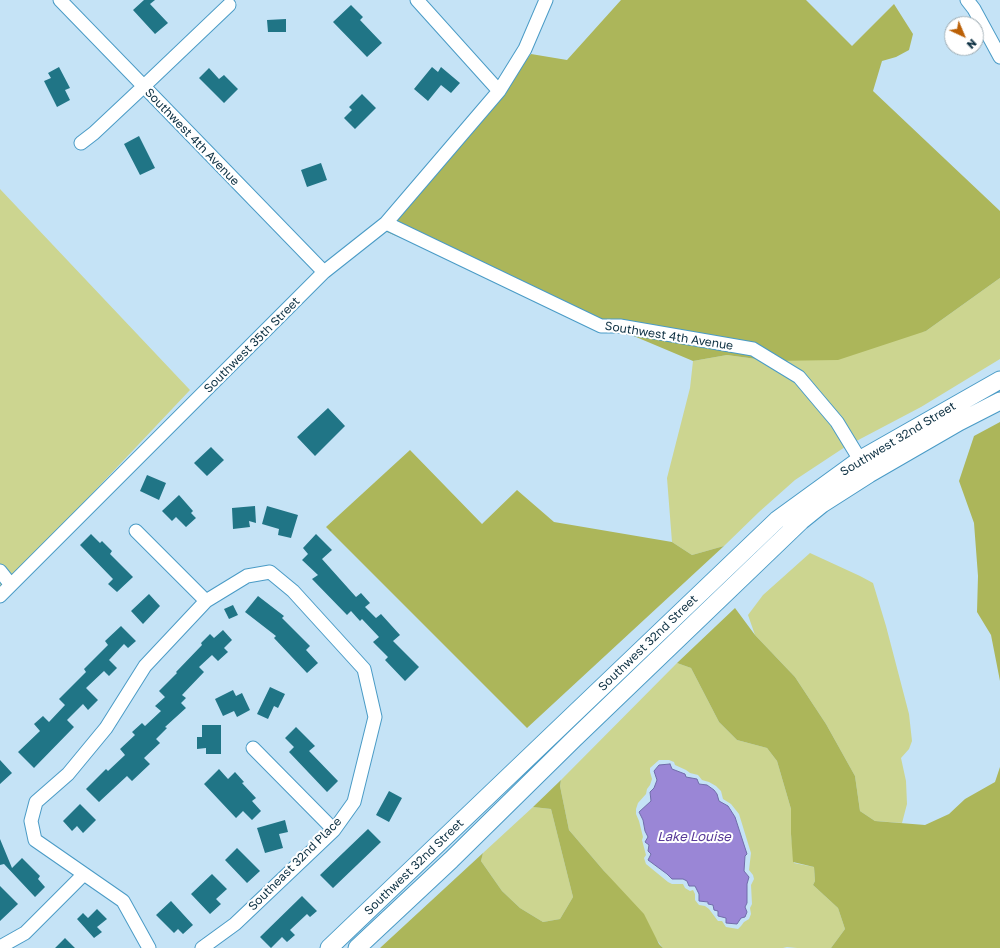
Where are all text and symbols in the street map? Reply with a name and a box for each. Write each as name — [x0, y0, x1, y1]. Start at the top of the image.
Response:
north arrow — [944, 16, 984, 56]
text: N — [964, 37, 980, 52]
street label: Southwest 4th Avenue — [142, 85, 242, 189]
street label: Southwest 35th Street — [201, 294, 303, 396]
street label: Southwest 4th Avenue — [604, 319, 734, 353]
street label: Southwest 32nd Street — [838, 399, 958, 479]
street label: Southwest 32nd Street — [595, 592, 701, 694]
street label: Southeast 32nd Place — [245, 814, 345, 914]
street label: Southwest 32nd Street — [361, 816, 467, 918]
water label: Lake Louise — [657, 829, 731, 845]

